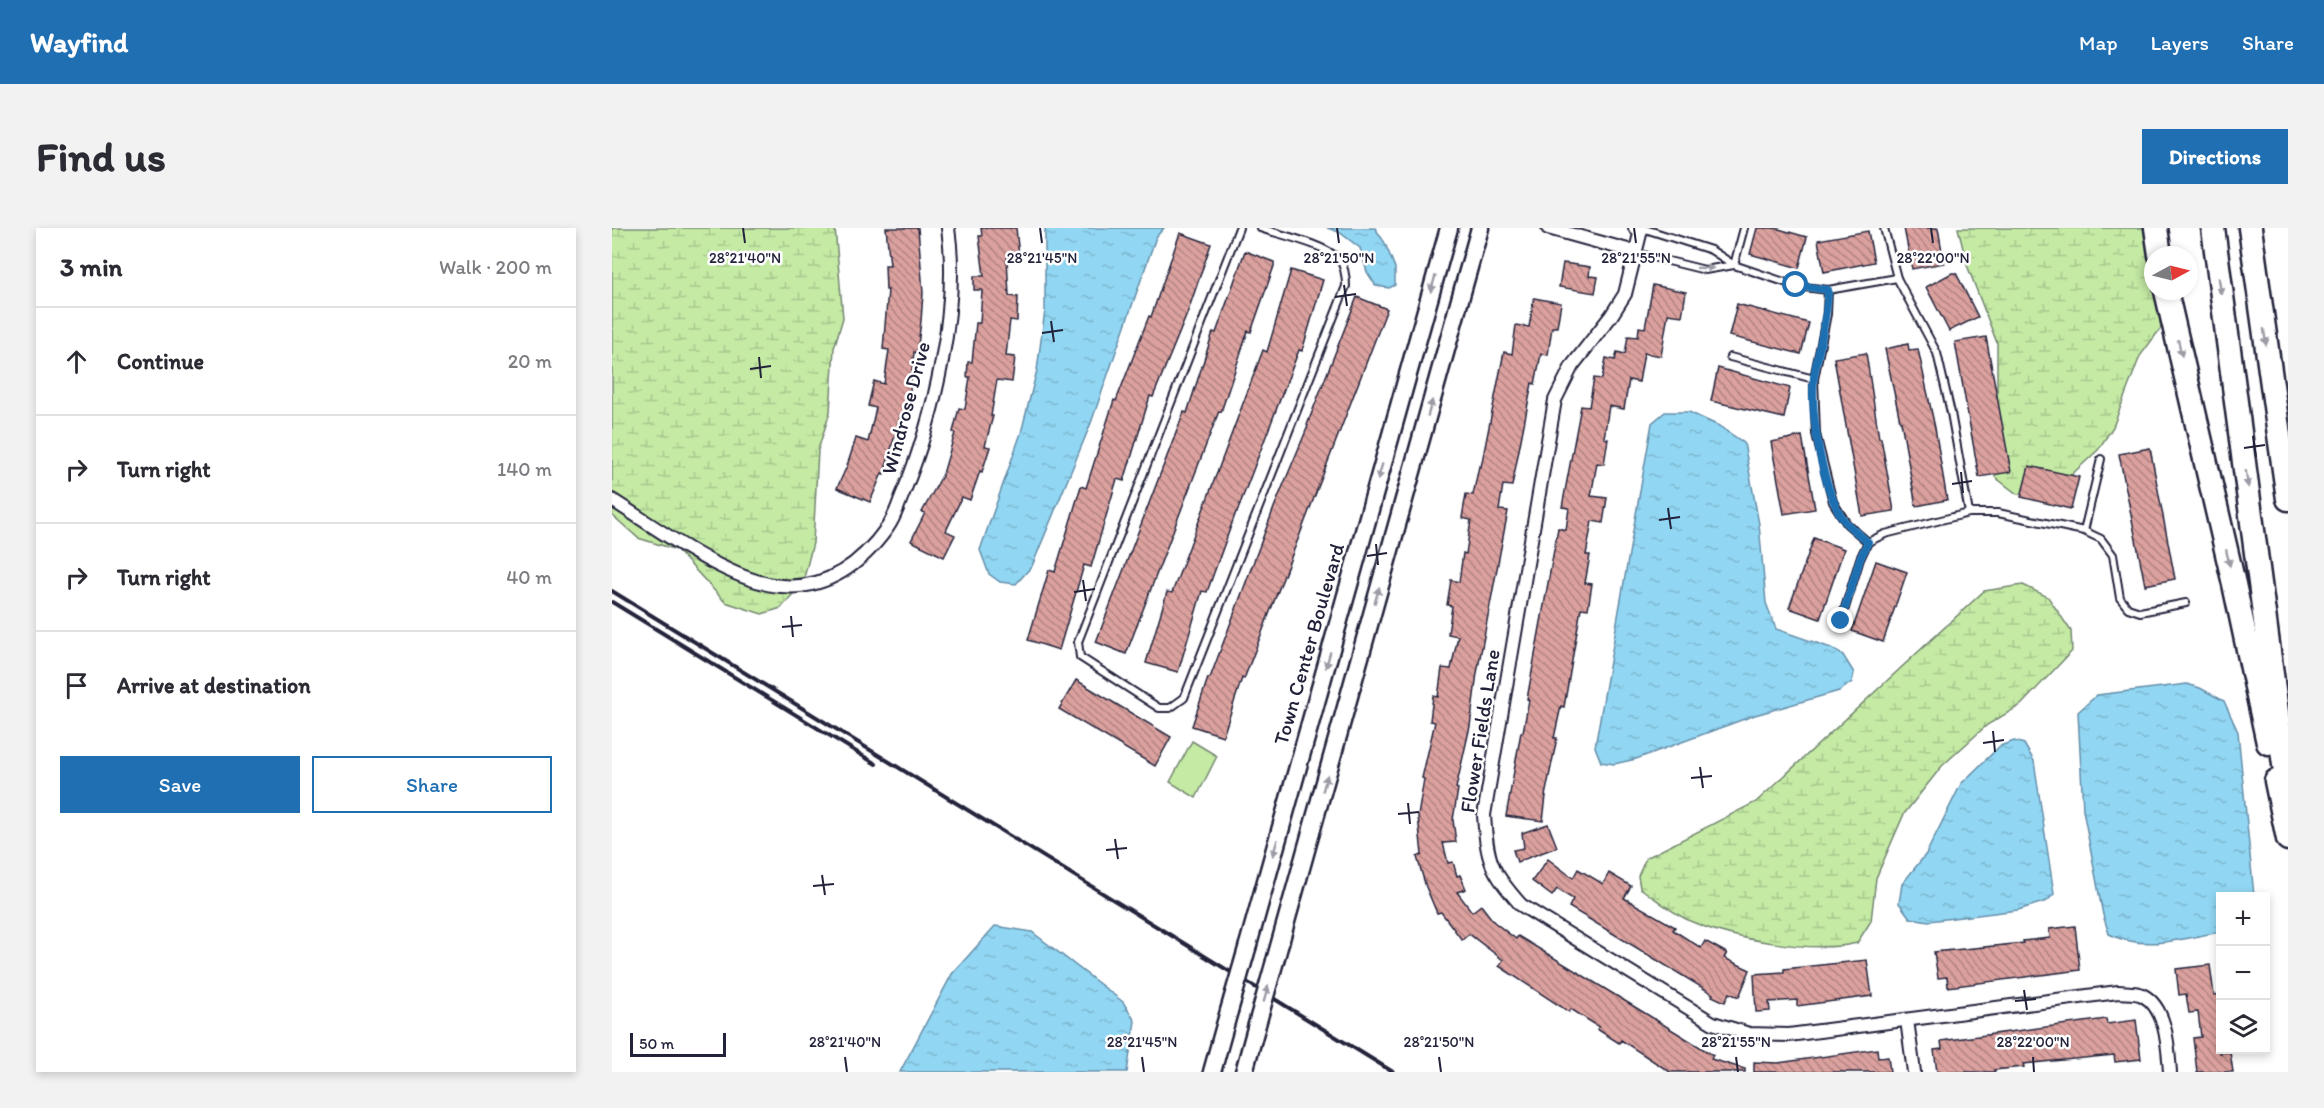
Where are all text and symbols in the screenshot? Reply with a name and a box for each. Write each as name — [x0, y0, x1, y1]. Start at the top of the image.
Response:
text: Wayfind — [30, 25, 128, 59]
text: Map — [2079, 30, 2118, 55]
text: Layers — [2151, 30, 2209, 55]
text: Share — [2242, 30, 2294, 55]
button: Directions — [2142, 129, 2288, 184]
text: Find us — [36, 131, 166, 182]
north arrow — [2144, 246, 2198, 300]
text: 28°21'40"N — [709, 249, 781, 267]
text: 28°21'45"N — [1007, 249, 1077, 267]
text: 28°21'50"N — [1304, 249, 1374, 267]
text: 28°21'55"N — [1601, 249, 1671, 267]
text: 28°22'00"N — [1896, 249, 1970, 267]
text: 3 min — [60, 251, 122, 283]
text: Walk · 200 m — [439, 255, 552, 279]
one-way arrow — [1696, 263, 1715, 273]
route start — [1782, 271, 1808, 297]
one-way arrow — [1428, 275, 1437, 293]
one-way arrow — [2216, 277, 2225, 296]
one-way arrow — [2261, 328, 2270, 347]
street label: Windrose Drive — [876, 339, 935, 477]
one-way arrow — [2175, 339, 2185, 357]
icon: ahead — [60, 345, 93, 378]
text: Continue — [117, 348, 204, 375]
text: 20 m — [508, 349, 552, 373]
one-way arrow — [1426, 399, 1435, 417]
icon: right — [60, 453, 93, 486]
text: Turn right — [117, 456, 211, 483]
text: 140 m — [497, 457, 552, 481]
one-way arrow — [1375, 463, 1385, 481]
one-way arrow — [2242, 470, 2251, 489]
street label: Town Center Boulevard — [1268, 540, 1349, 748]
one-way arrow — [2224, 549, 2234, 568]
icon: right — [60, 561, 93, 594]
text: Turn right — [117, 564, 211, 591]
text: 40 m — [506, 565, 552, 589]
one-way arrow — [1373, 586, 1383, 605]
route end — [1827, 607, 1853, 633]
street label: Flower Fields Lane — [1454, 647, 1505, 814]
one-way arrow — [1323, 651, 1332, 669]
icon: arrive — [60, 669, 93, 702]
text: Arrive at destination — [117, 672, 311, 699]
button: Save — [60, 756, 300, 813]
button: Share — [312, 756, 552, 813]
one-way arrow — [1321, 774, 1330, 792]
one-way arrow — [1270, 839, 1279, 857]
map controls — [2216, 892, 2270, 1054]
button: + — [2216, 892, 2270, 946]
button: − — [2216, 946, 2270, 1000]
one-way arrow — [1262, 985, 1271, 1003]
button: layers — [2216, 1000, 2270, 1054]
scale bar — [630, 1030, 726, 1058]
text: 28°21'40"N — [809, 1033, 881, 1051]
text: 28°21'45"N — [1107, 1033, 1177, 1051]
text: 28°21'50"N — [1404, 1033, 1474, 1051]
text: 28°21'55"N — [1701, 1033, 1771, 1051]
text: 28°22'00"N — [1996, 1033, 2070, 1051]
text: 50 m — [639, 1034, 674, 1053]

